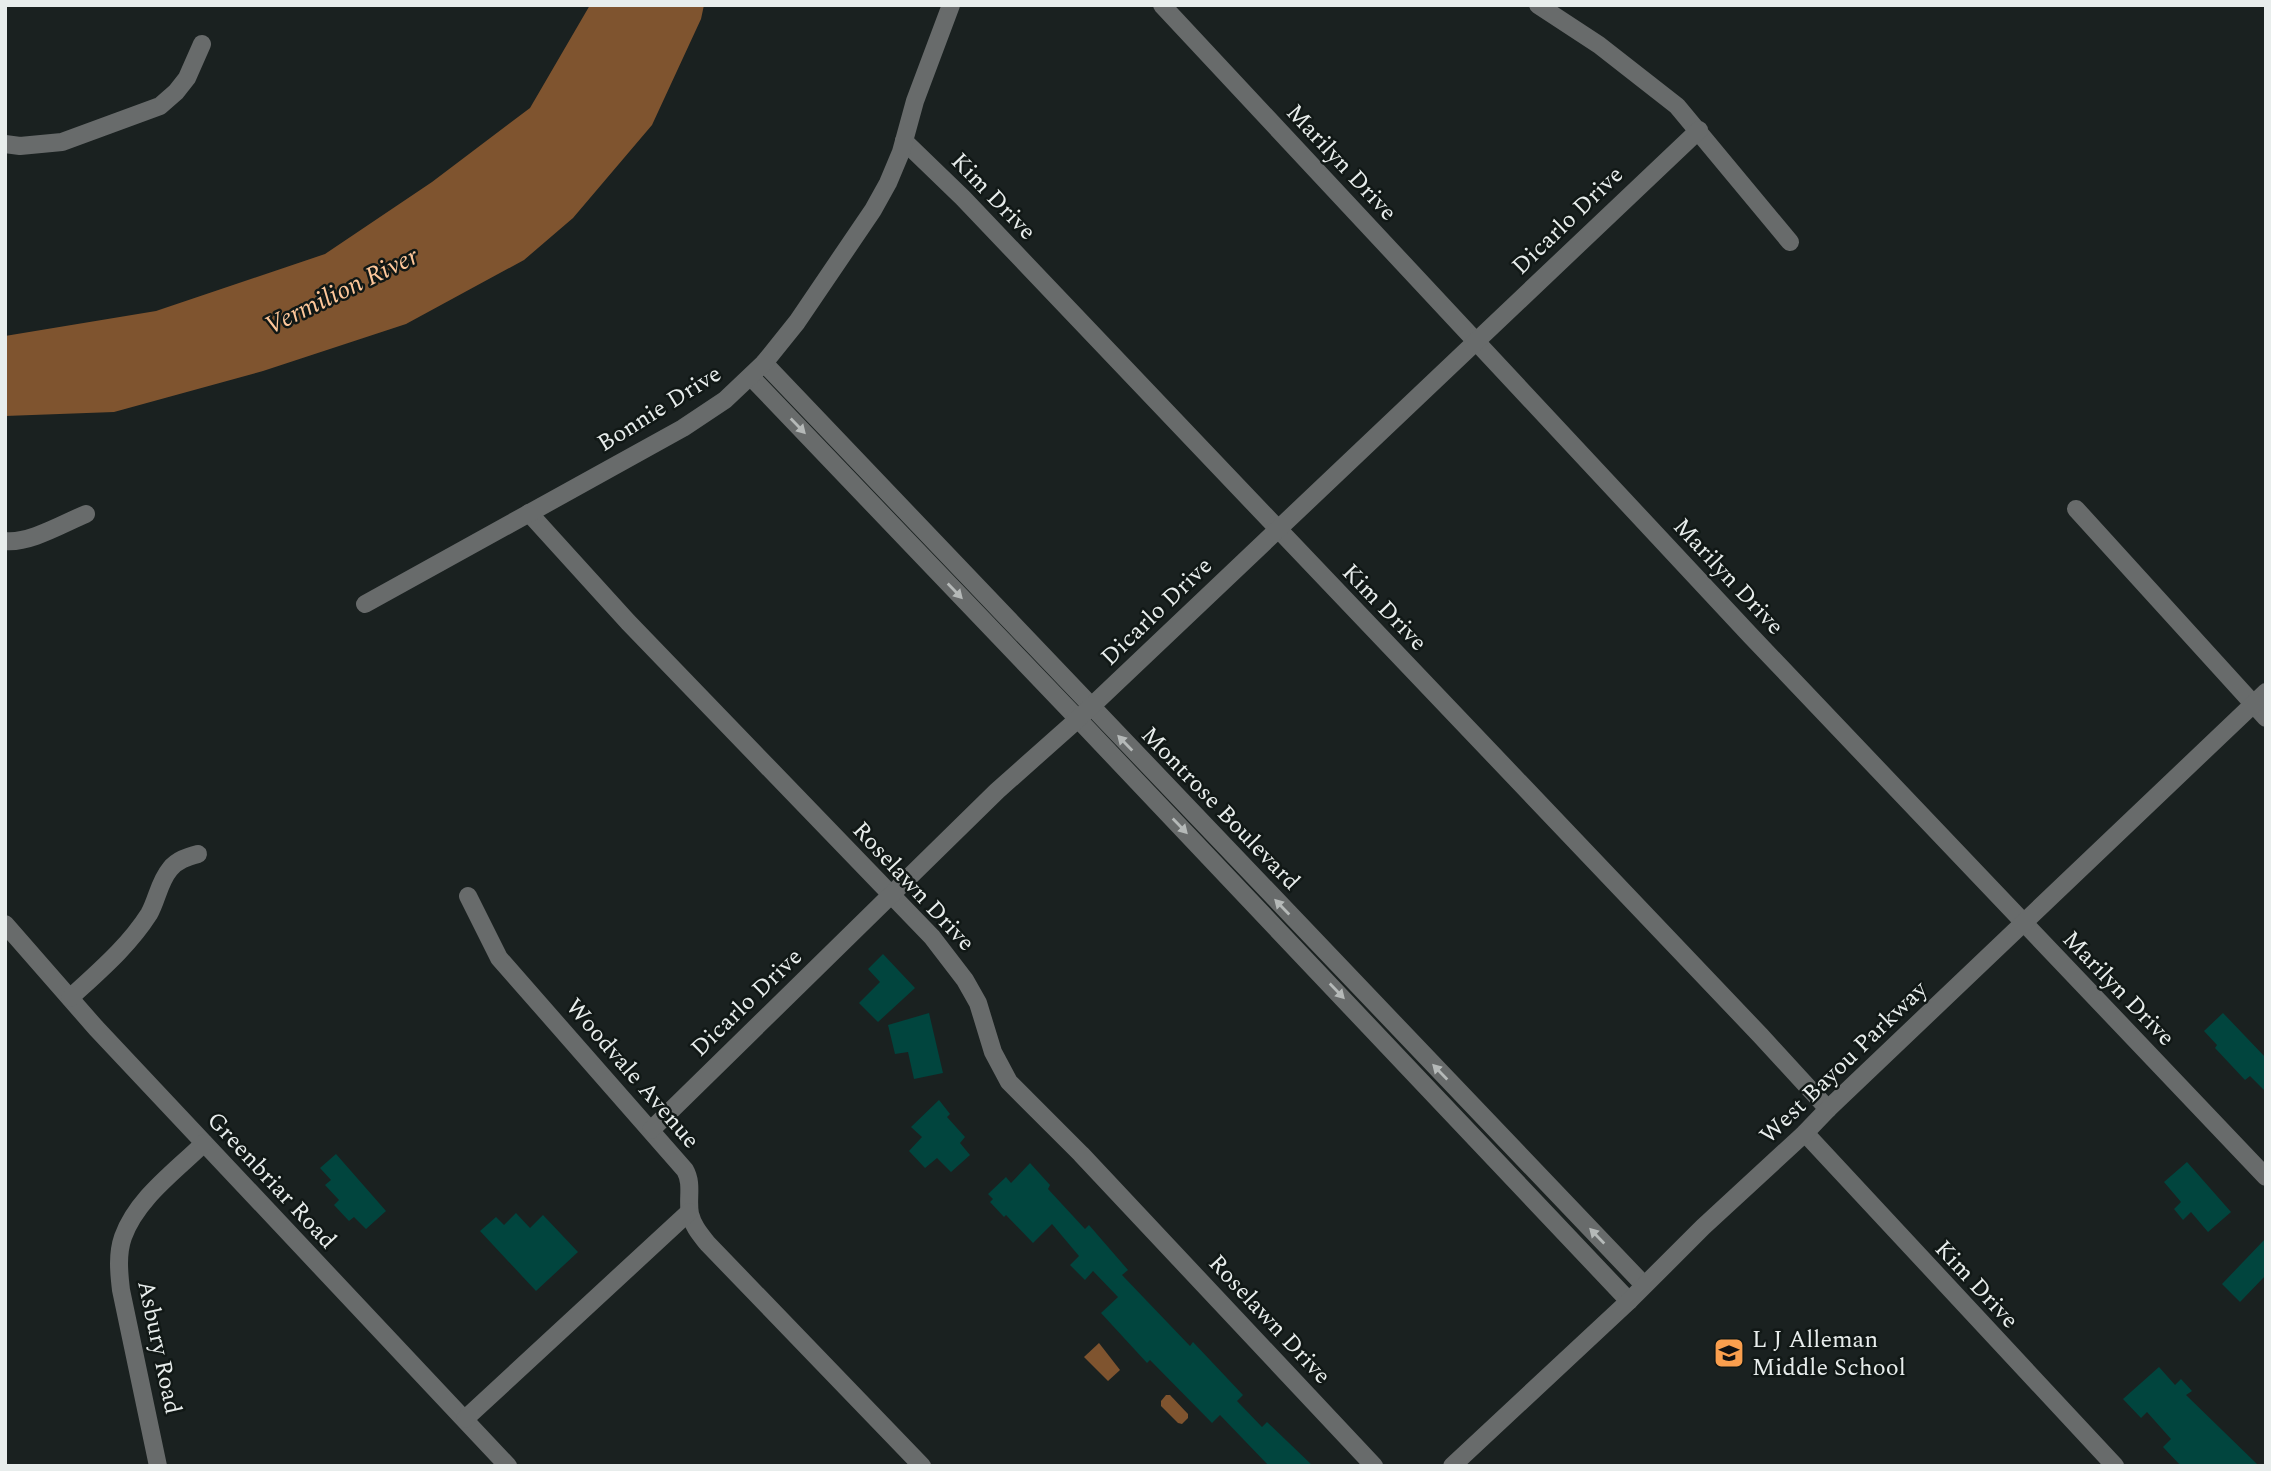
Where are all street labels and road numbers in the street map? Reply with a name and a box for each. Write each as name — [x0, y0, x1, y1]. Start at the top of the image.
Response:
street label: Marilyn Drive — [1277, 96, 1405, 229]
street label: Kim Drive — [942, 145, 1044, 249]
street label: Dicarlo Drive — [1504, 158, 1632, 284]
street label: Bonnie Drive — [590, 356, 729, 461]
street label: Marilyn Drive — [1664, 510, 1792, 643]
street label: Dicarlo Drive — [1093, 549, 1221, 675]
street label: Kim Drive — [1333, 556, 1435, 660]
street label: Montrose Boulevard — [1132, 718, 1308, 899]
street label: Roselawn Drive — [843, 814, 983, 960]
street label: Marilyn Drive — [2054, 923, 2183, 1055]
street label: Dicarlo Drive — [683, 940, 811, 1066]
street label: West Bayou Parkway — [1752, 972, 1937, 1153]
street label: Woodvale Avenue — [556, 990, 708, 1157]
street label: Greenbriar Road — [198, 1104, 345, 1258]
street label: Kim Drive — [1926, 1232, 2027, 1337]
street label: Roselawn Drive — [1199, 1247, 1339, 1393]
street label: Asbury Road — [127, 1277, 191, 1417]

